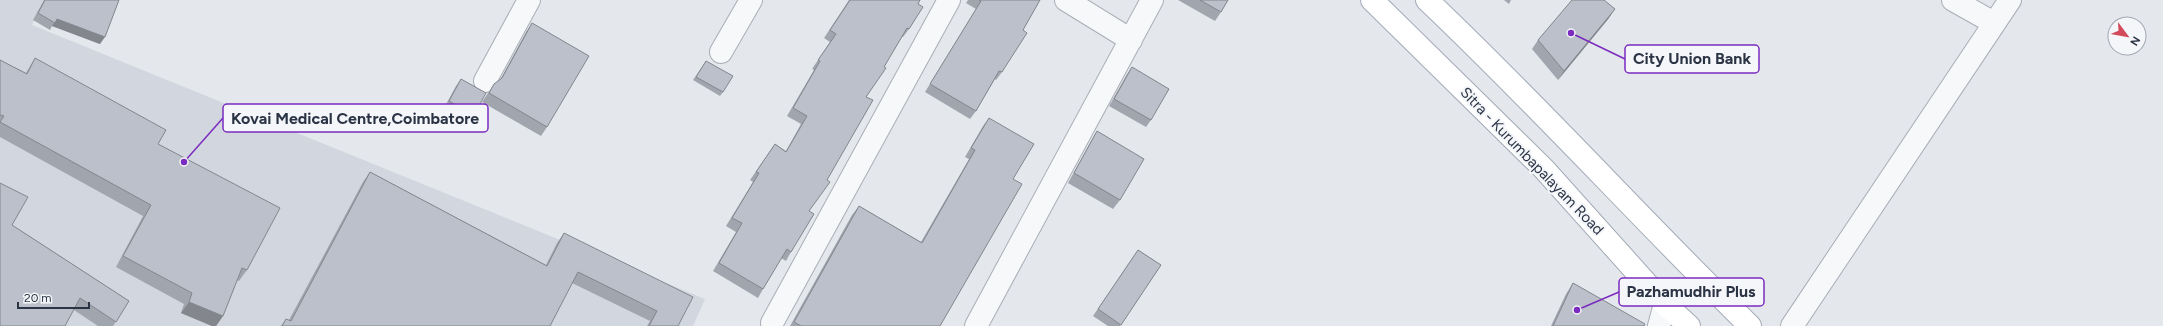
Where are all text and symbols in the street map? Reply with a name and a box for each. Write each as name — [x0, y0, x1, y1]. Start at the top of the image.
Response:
north arrow — [2107, 16, 2147, 56]
text: N — [2127, 34, 2143, 48]
callout: City Union Bank — [1625, 45, 1759, 73]
text: City Union Bank — [1633, 49, 1751, 68]
street label: Sitra - Kurumbapalayam Road — [1457, 83, 1607, 239]
callout: Kovai Medical Centre,Coimbatore — [223, 104, 488, 132]
text: Kovai Medical Centre,Coimbatore — [231, 109, 479, 128]
callout: Pazhamudhir Plus — [1619, 278, 1764, 306]
text: Pazhamudhir Plus — [1626, 282, 1756, 301]
scale bar — [18, 284, 89, 310]
text: 20 m — [24, 291, 52, 305]

